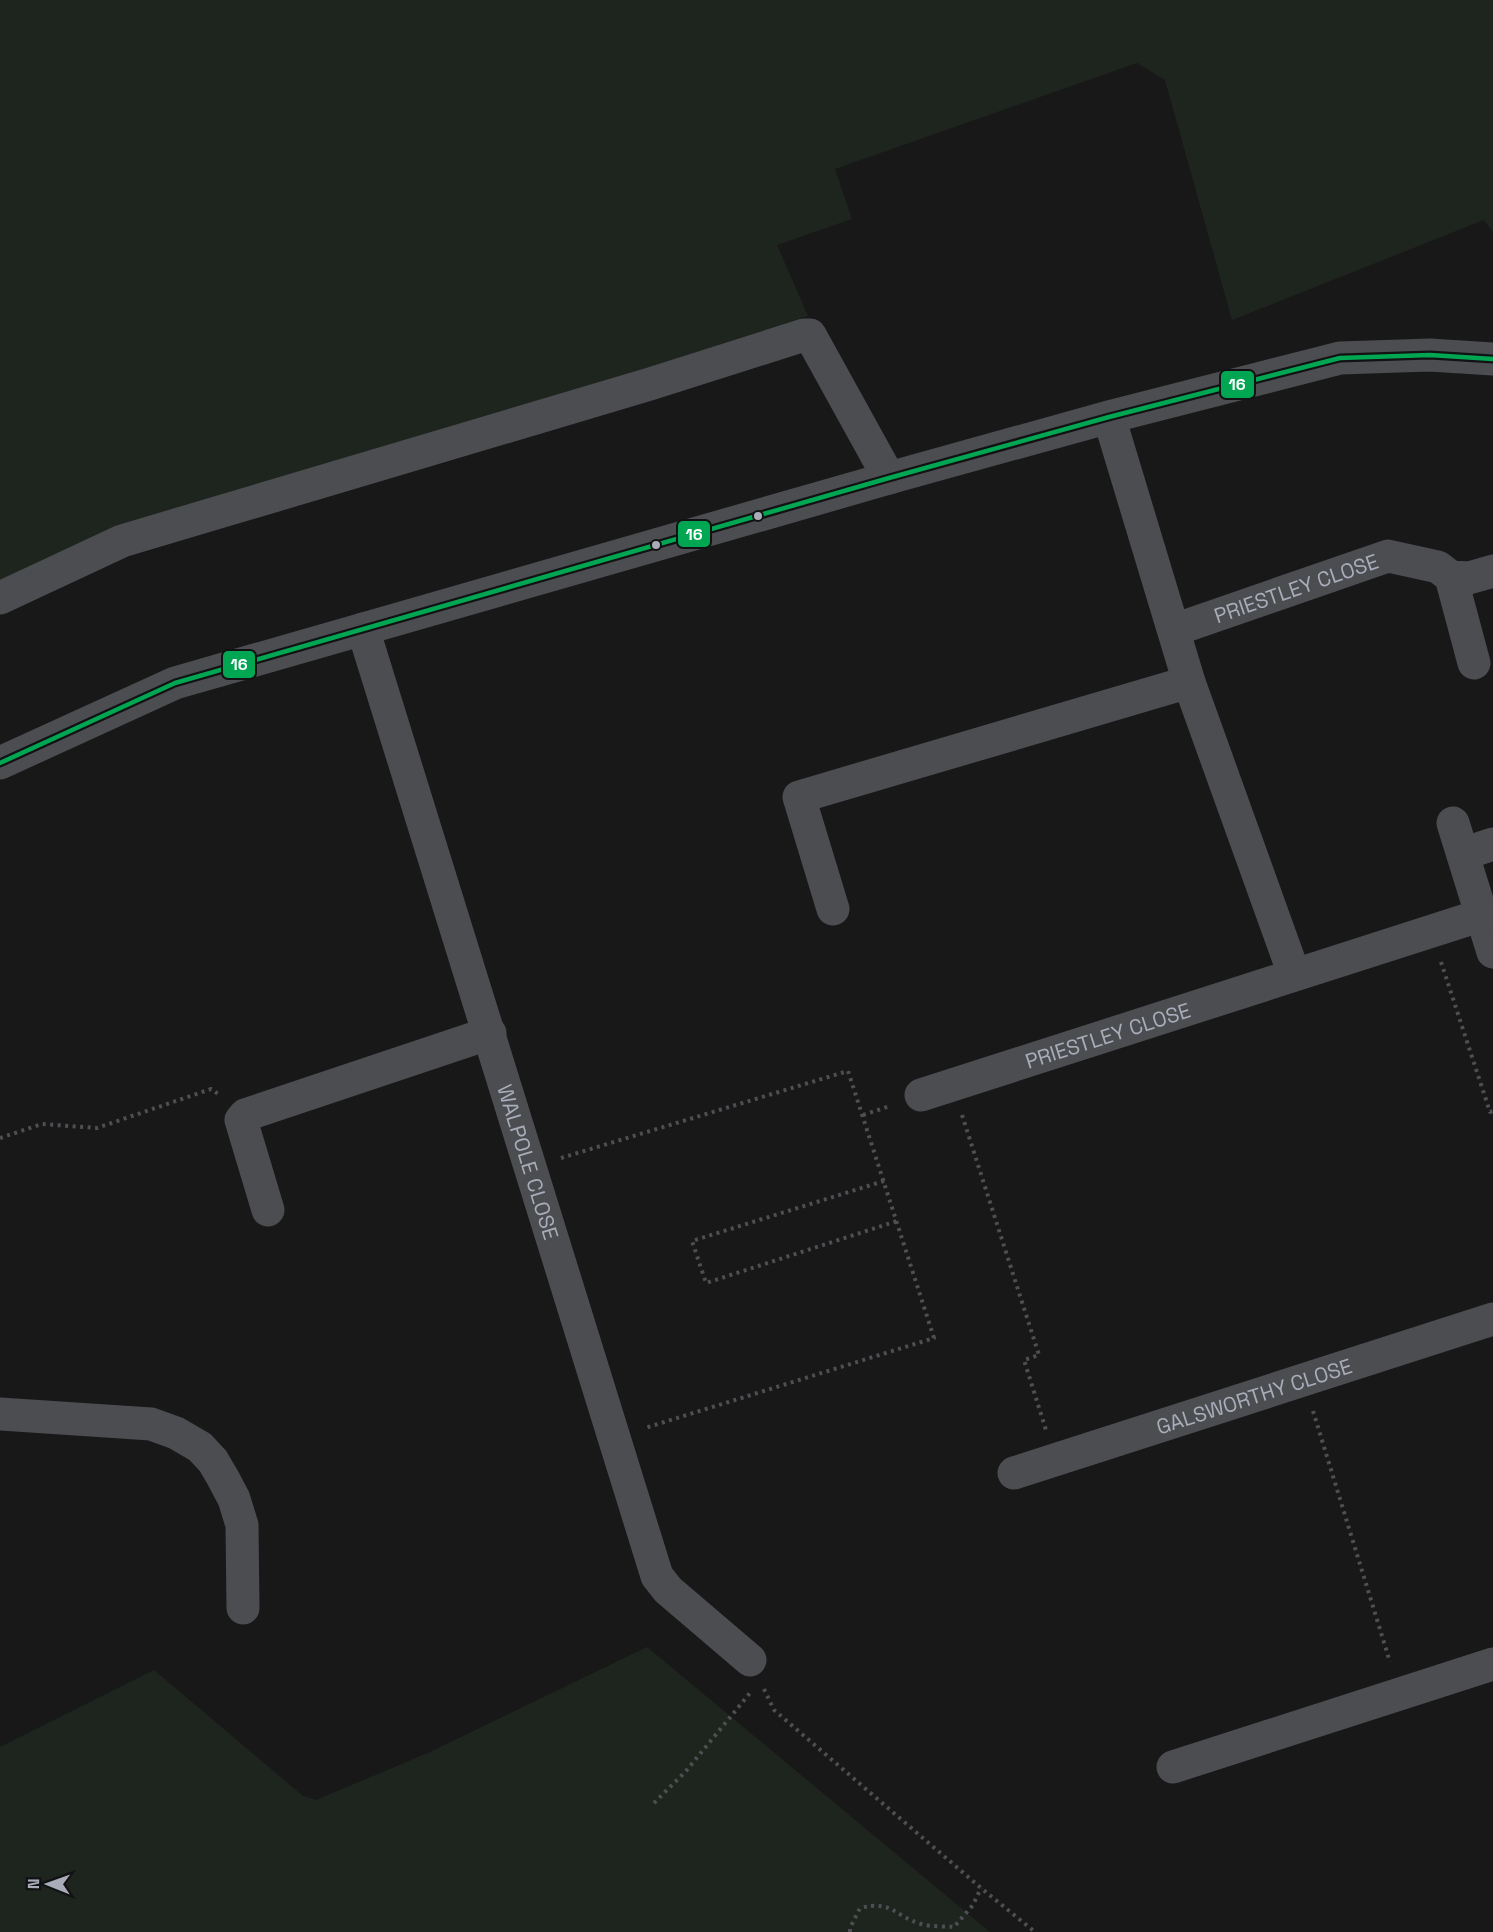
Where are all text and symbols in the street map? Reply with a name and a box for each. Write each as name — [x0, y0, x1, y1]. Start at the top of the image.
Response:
line badge: 16 — [1220, 370, 1255, 399]
text: 16 — [1228, 374, 1246, 395]
unlabelled marker — [752, 510, 764, 522]
line badge: 16 — [677, 520, 711, 548]
text: 16 — [685, 524, 703, 545]
unlabelled marker — [650, 539, 662, 551]
street label: PRIESTLEY CLOSE — [1210, 547, 1382, 629]
line badge: 16 — [222, 650, 256, 679]
text: 16 — [230, 654, 248, 675]
street label: PRIESTLEY CLOSE — [1022, 996, 1194, 1074]
street label: WALPOLE CLOSE — [492, 1081, 565, 1243]
street label: GALSWORTHY CLOSE — [1153, 1352, 1355, 1440]
north arrow — [18, 1854, 78, 1914]
text: N — [23, 1878, 44, 1889]

